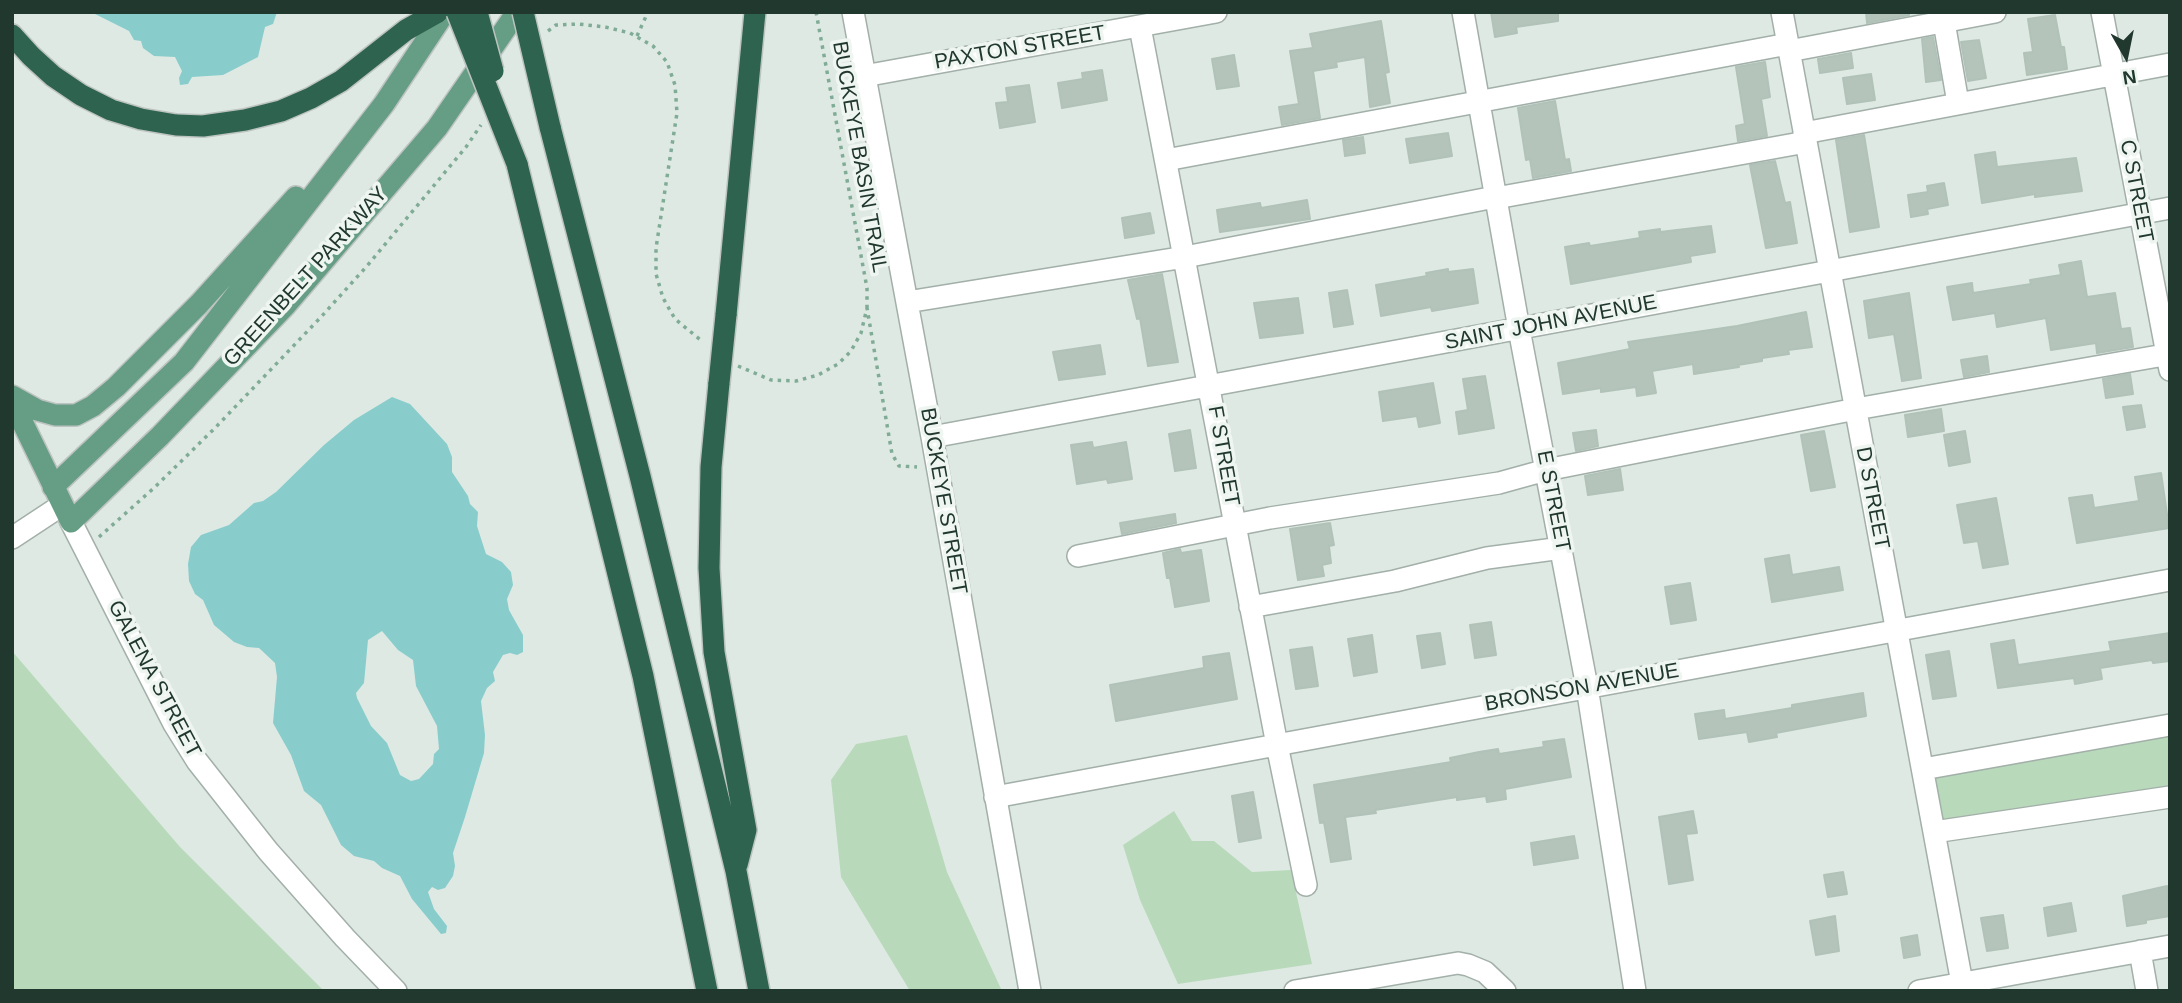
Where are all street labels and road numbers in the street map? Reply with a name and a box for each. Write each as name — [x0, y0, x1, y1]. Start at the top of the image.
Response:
street label: PAXTON STREET — [933, 21, 1107, 75]
street label: BUCKEYE BASIN TRAIL — [826, 39, 892, 275]
street label: C STREET — [2114, 138, 2158, 244]
street label: GREENBELT PARKWAY — [219, 182, 393, 372]
street label: SAINT JOHN AVENUE — [1443, 290, 1659, 356]
street label: F STREET — [1202, 404, 1244, 508]
street label: BUCKEYE STREET — [914, 406, 972, 596]
street label: D STREET — [1850, 445, 1894, 551]
street label: E STREET — [1531, 448, 1575, 554]
street label: GALENA STREET — [102, 596, 206, 762]
street label: BRONSON AVENUE — [1483, 659, 1681, 717]

